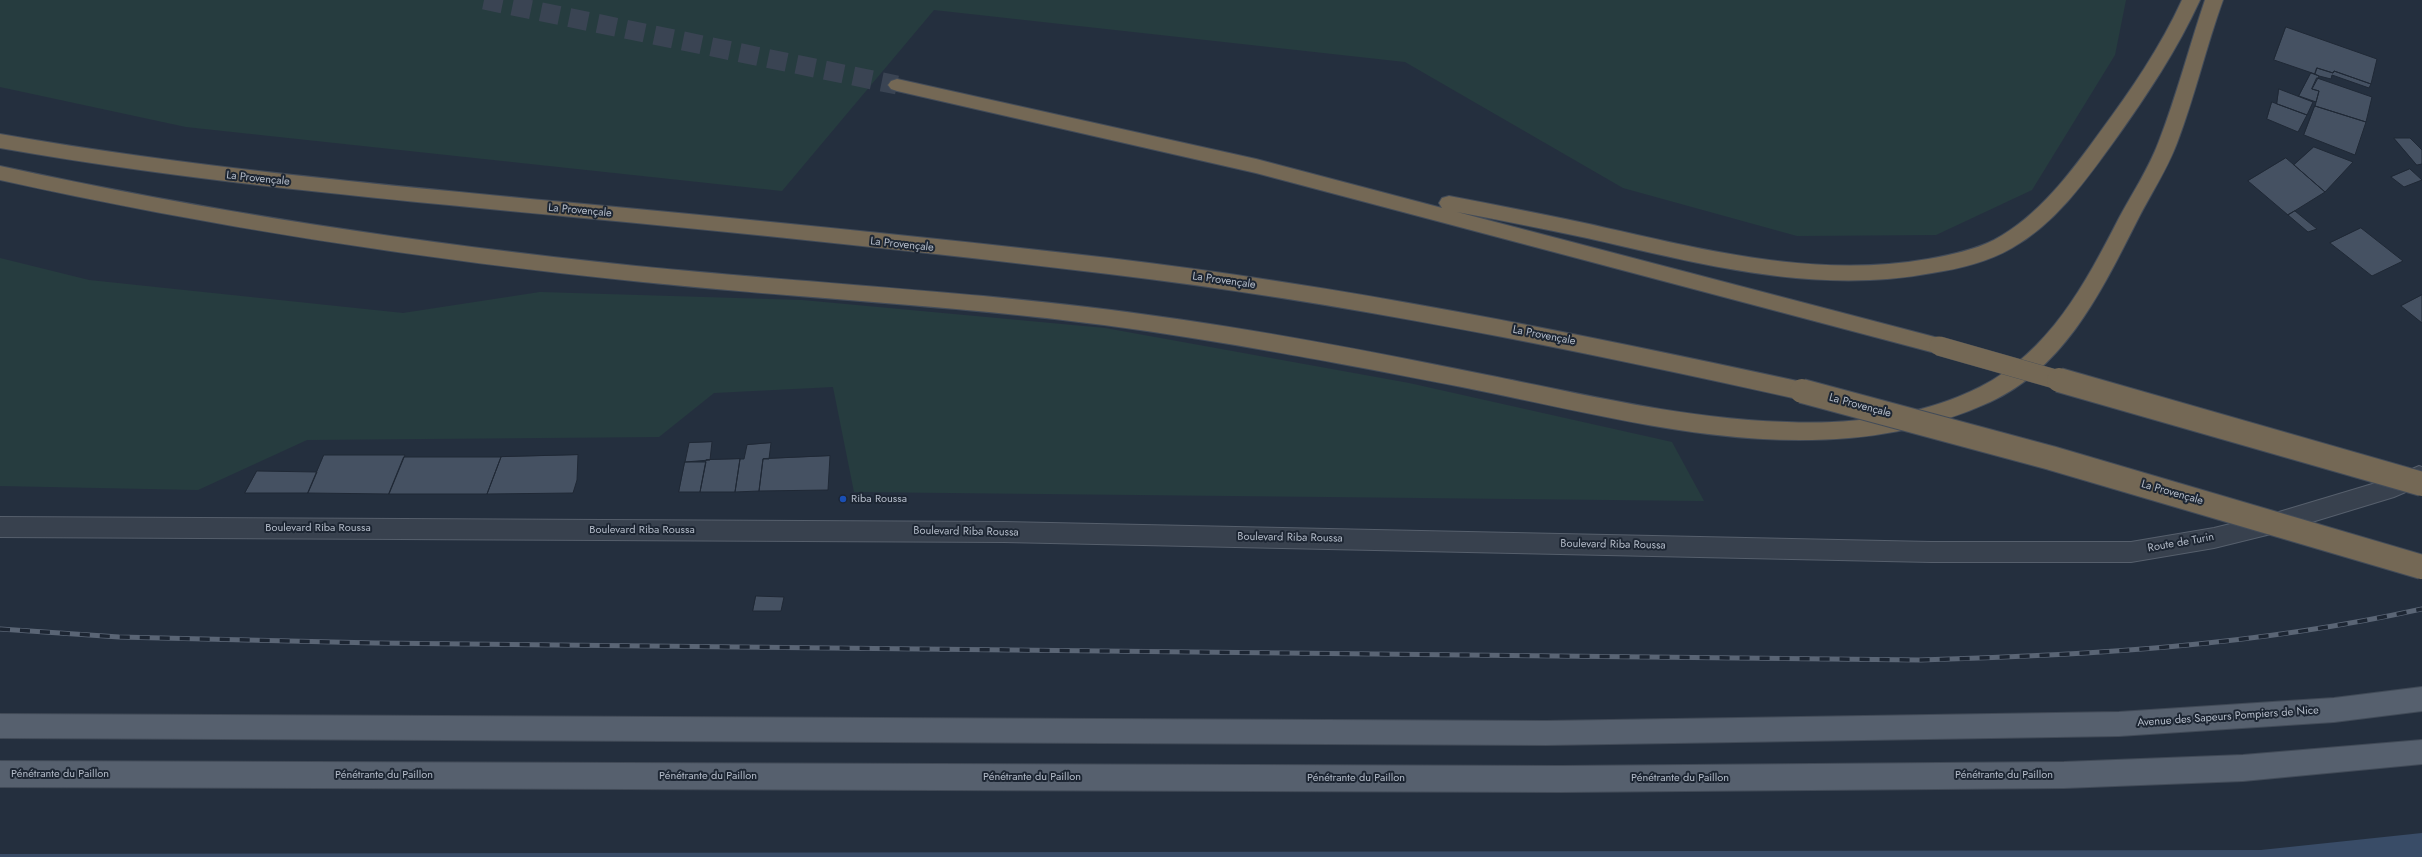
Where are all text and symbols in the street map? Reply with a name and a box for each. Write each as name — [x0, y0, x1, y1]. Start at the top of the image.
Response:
street label: La Provençale — [226, 169, 290, 189]
street label: La Provençale — [548, 202, 612, 220]
street label: La Provençale — [870, 235, 934, 255]
street label: La Provençale — [1192, 270, 1256, 292]
street label: La Provençale — [1511, 323, 1577, 349]
street label: La Provençale — [1828, 391, 1892, 421]
street label: La Provençale — [2140, 478, 2204, 508]
place label: Riba Roussa — [851, 492, 907, 506]
marker: Riba Roussa — [838, 494, 848, 504]
street label: Boulevard Riba Roussa — [265, 521, 371, 535]
street label: Boulevard Riba Roussa — [589, 523, 695, 537]
street label: Boulevard Riba Roussa — [913, 524, 1019, 540]
street label: Boulevard Riba Roussa — [1237, 530, 1343, 546]
street label: Route de Turin — [2147, 531, 2215, 555]
street label: Boulevard Riba Roussa — [1560, 537, 1666, 553]
street label: Avenue des Sapeurs Pompiers de Nice — [2137, 704, 2319, 730]
street label: Pénétrante du Paillon — [11, 767, 109, 781]
street label: Pénétrante du Paillon — [335, 768, 433, 782]
street label: Pénétrante du Paillon — [1955, 768, 2053, 782]
street label: Pénétrante du Paillon — [659, 769, 757, 783]
street label: Pénétrante du Paillon — [983, 770, 1081, 784]
street label: Pénétrante du Paillon — [1307, 771, 1405, 785]
street label: Pénétrante du Paillon — [1631, 771, 1729, 785]

